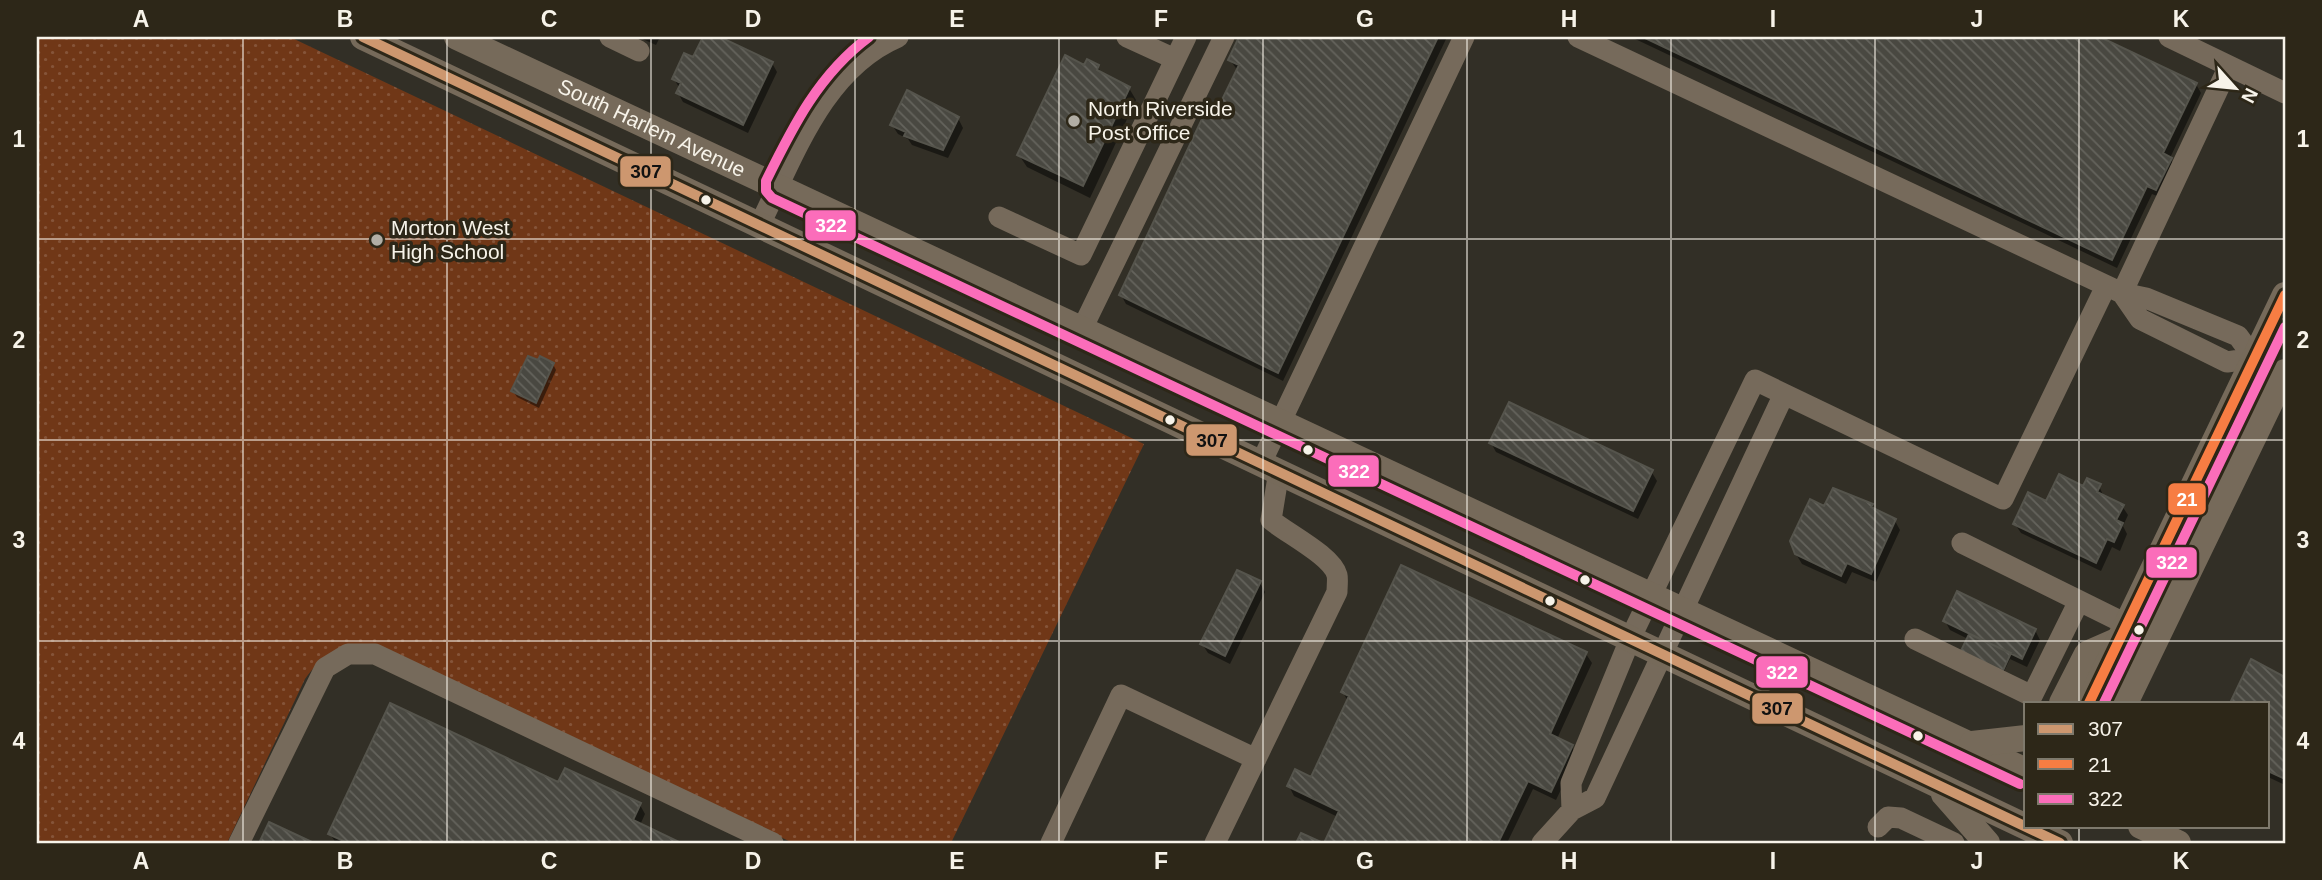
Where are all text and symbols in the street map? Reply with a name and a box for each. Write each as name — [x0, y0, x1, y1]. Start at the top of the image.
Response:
text: A — [133, 6, 149, 32]
text: B — [337, 6, 353, 32]
text: C — [541, 6, 557, 32]
text: D — [745, 6, 761, 32]
text: E — [949, 6, 965, 32]
text: F — [1154, 6, 1168, 32]
text: G — [1356, 6, 1374, 32]
text: H — [1561, 6, 1577, 32]
text: I — [1770, 6, 1776, 32]
text: J — [1971, 6, 1983, 32]
text: K — [2173, 6, 2190, 32]
north arrow — [2200, 52, 2270, 122]
street label: South Harlem Avenue — [555, 74, 749, 181]
text: N — [2237, 85, 2262, 106]
place label: North Riverside Post Office — [1088, 97, 1233, 144]
marker: North Riverside Post Office — [1066, 113, 1082, 129]
text: 1 — [13, 126, 26, 152]
text: 1 — [2297, 126, 2310, 152]
line badge: 307 — [619, 155, 672, 188]
text: 307 — [630, 161, 662, 182]
unlabelled marker — [699, 193, 713, 207]
line badge: 322 — [804, 209, 857, 242]
text: 322 — [815, 215, 847, 236]
place label: Morton West High School — [391, 216, 510, 263]
marker: Morton West High School — [369, 232, 385, 248]
text: 2 — [13, 327, 25, 353]
text: 2 — [2297, 327, 2309, 353]
unlabelled marker — [1163, 413, 1177, 427]
line badge: 307 — [1185, 423, 1238, 457]
text: 307 — [1196, 430, 1228, 451]
unlabelled marker — [1301, 443, 1315, 457]
line badge: 322 — [1327, 454, 1380, 488]
text: 322 — [1338, 461, 1370, 482]
line badge: 21 — [2167, 482, 2207, 516]
text: 21 — [2176, 489, 2198, 510]
text: 3 — [13, 527, 25, 553]
text: 3 — [2297, 527, 2309, 553]
line badge: 322 — [2145, 546, 2198, 579]
text: 322 — [2156, 552, 2188, 573]
unlabelled marker — [1578, 573, 1592, 587]
unlabelled marker — [1543, 594, 1557, 608]
unlabelled marker — [2132, 623, 2146, 637]
line badge: 322 — [1755, 655, 1809, 689]
text: 322 — [1766, 662, 1798, 683]
line badge: 307 — [1751, 692, 1804, 725]
text: 307 — [1761, 698, 1793, 719]
legend — [2024, 702, 2270, 828]
text: 307 — [2088, 717, 2123, 740]
text: 4 — [13, 728, 26, 754]
text: 4 — [2297, 728, 2310, 754]
unlabelled marker — [1911, 729, 1925, 743]
text: 21 — [2088, 753, 2111, 776]
text: 322 — [2088, 787, 2123, 810]
text: A — [133, 848, 149, 874]
text: B — [337, 848, 353, 874]
text: C — [541, 848, 557, 874]
text: D — [745, 848, 761, 874]
text: E — [949, 848, 965, 874]
text: F — [1154, 848, 1168, 874]
text: G — [1356, 848, 1374, 874]
text: H — [1561, 848, 1577, 874]
text: I — [1770, 848, 1776, 874]
text: J — [1971, 848, 1983, 874]
text: K — [2173, 848, 2190, 874]

